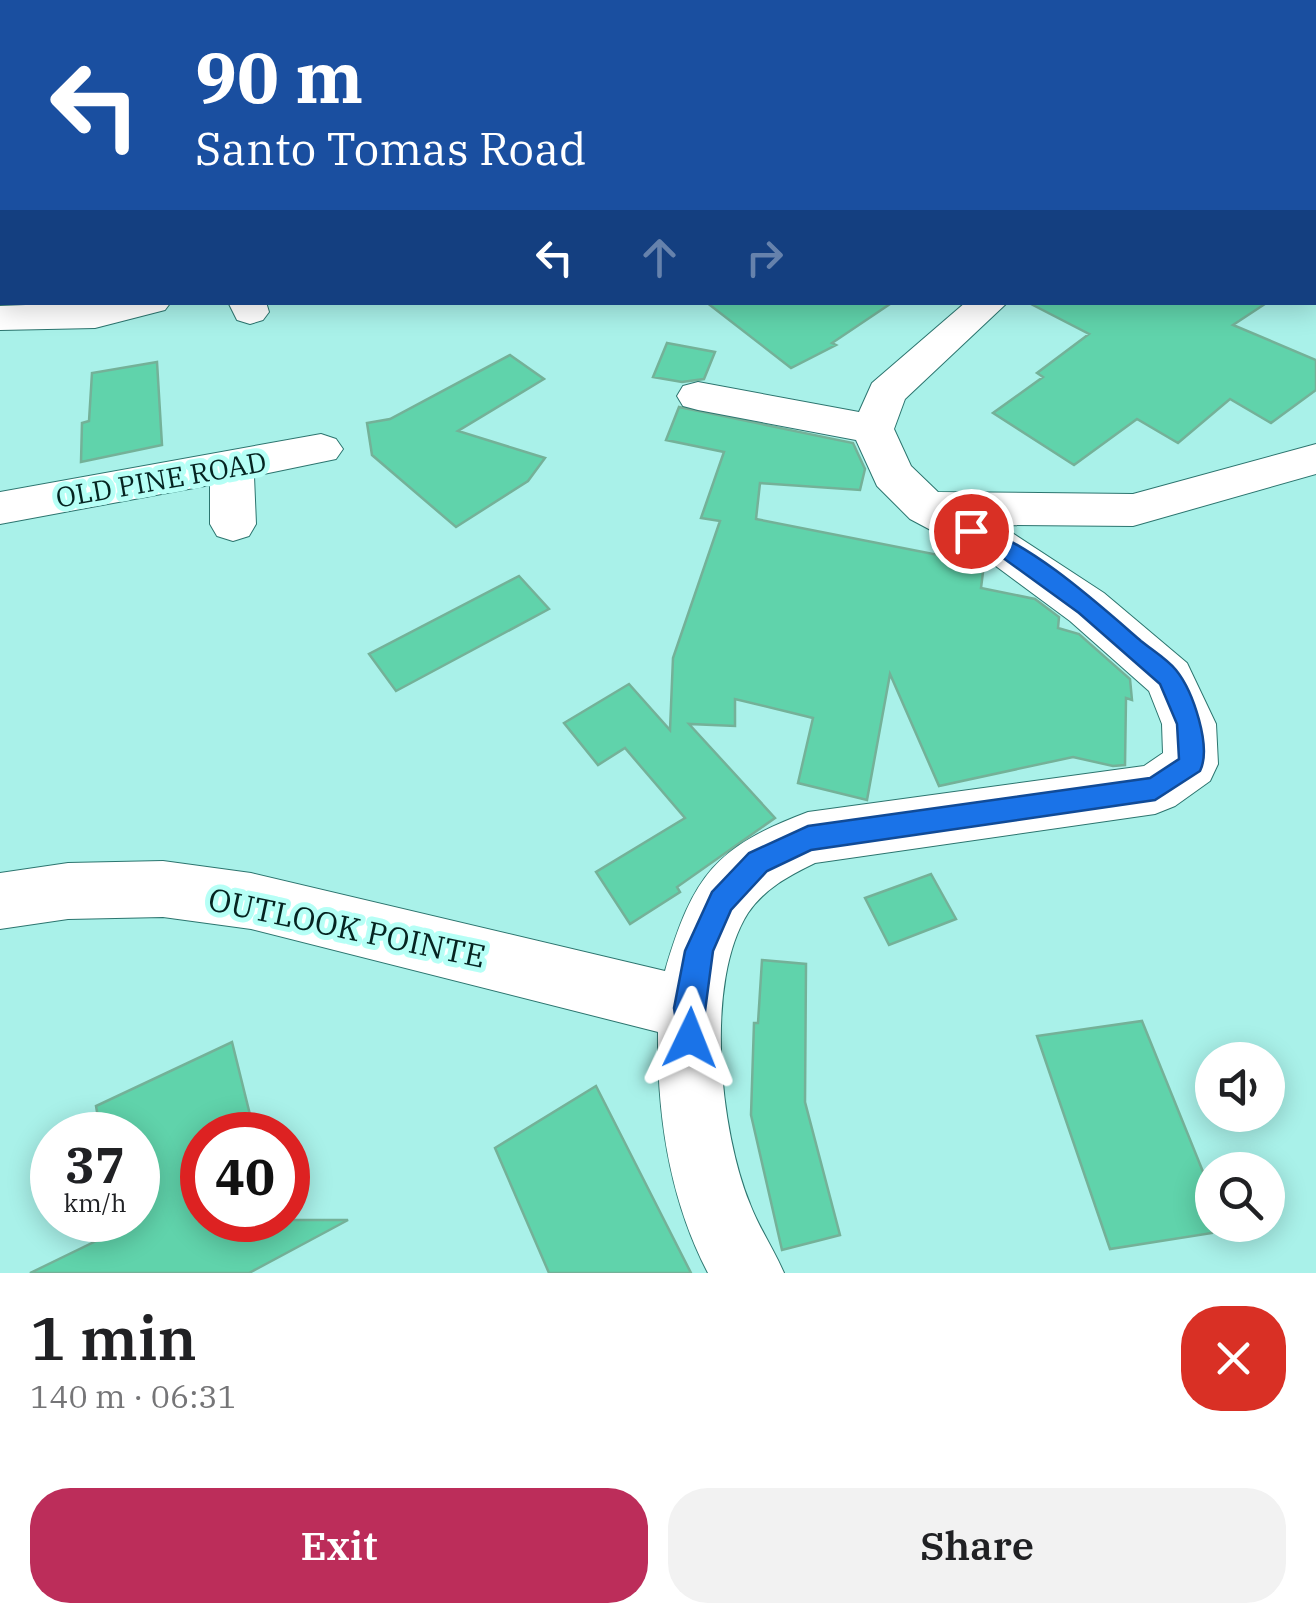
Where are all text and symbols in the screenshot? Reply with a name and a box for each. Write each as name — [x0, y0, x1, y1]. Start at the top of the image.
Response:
text: 90 m — [195, 31, 363, 122]
icon: left — [30, 40, 160, 170]
text: Santo Tomas Road — [195, 119, 586, 177]
icon: left — [527, 230, 582, 285]
icon: ahead — [632, 230, 687, 285]
icon: right — [737, 230, 792, 285]
street label: OLD PINE ROAD — [53, 442, 269, 516]
pin — [929, 489, 1014, 574]
icon: arrive — [944, 504, 999, 559]
street label: OUTLOOK POINTE — [205, 877, 489, 977]
position arrow — [638, 986, 742, 1090]
map controls — [1195, 1042, 1285, 1242]
button: sound — [1195, 1042, 1285, 1132]
speed limit sign: 40 — [180, 1112, 310, 1242]
text: 37 — [65, 1132, 125, 1197]
button: search — [1195, 1152, 1285, 1242]
text: km/h — [63, 1186, 127, 1219]
text: 1 min — [30, 1298, 197, 1377]
button: close — [1181, 1306, 1286, 1411]
text: 140 m · 06:31 — [30, 1375, 237, 1417]
button: Exit — [30, 1488, 648, 1603]
button: Share — [668, 1488, 1286, 1603]

